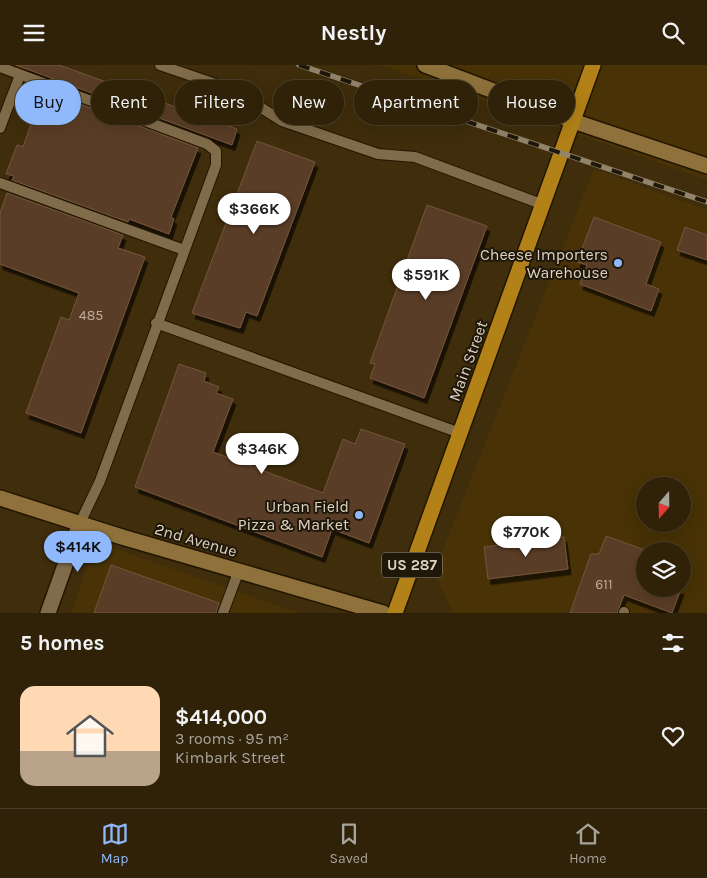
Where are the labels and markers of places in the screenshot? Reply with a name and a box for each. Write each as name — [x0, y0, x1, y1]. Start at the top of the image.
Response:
pin: $366K — [219, 193, 289, 235]
place label: Cheese Importers Warehouse — [480, 245, 608, 282]
marker: Cheese Importers Warehouse — [612, 257, 624, 269]
pin: $591K — [391, 259, 461, 301]
pin: $346K — [227, 433, 297, 475]
place label: Urban Field Pizza & Market — [238, 497, 349, 534]
marker: Urban Field Pizza & Market — [353, 509, 365, 521]
pin: $770K — [491, 515, 561, 558]
pin: $414K — [43, 531, 113, 573]

